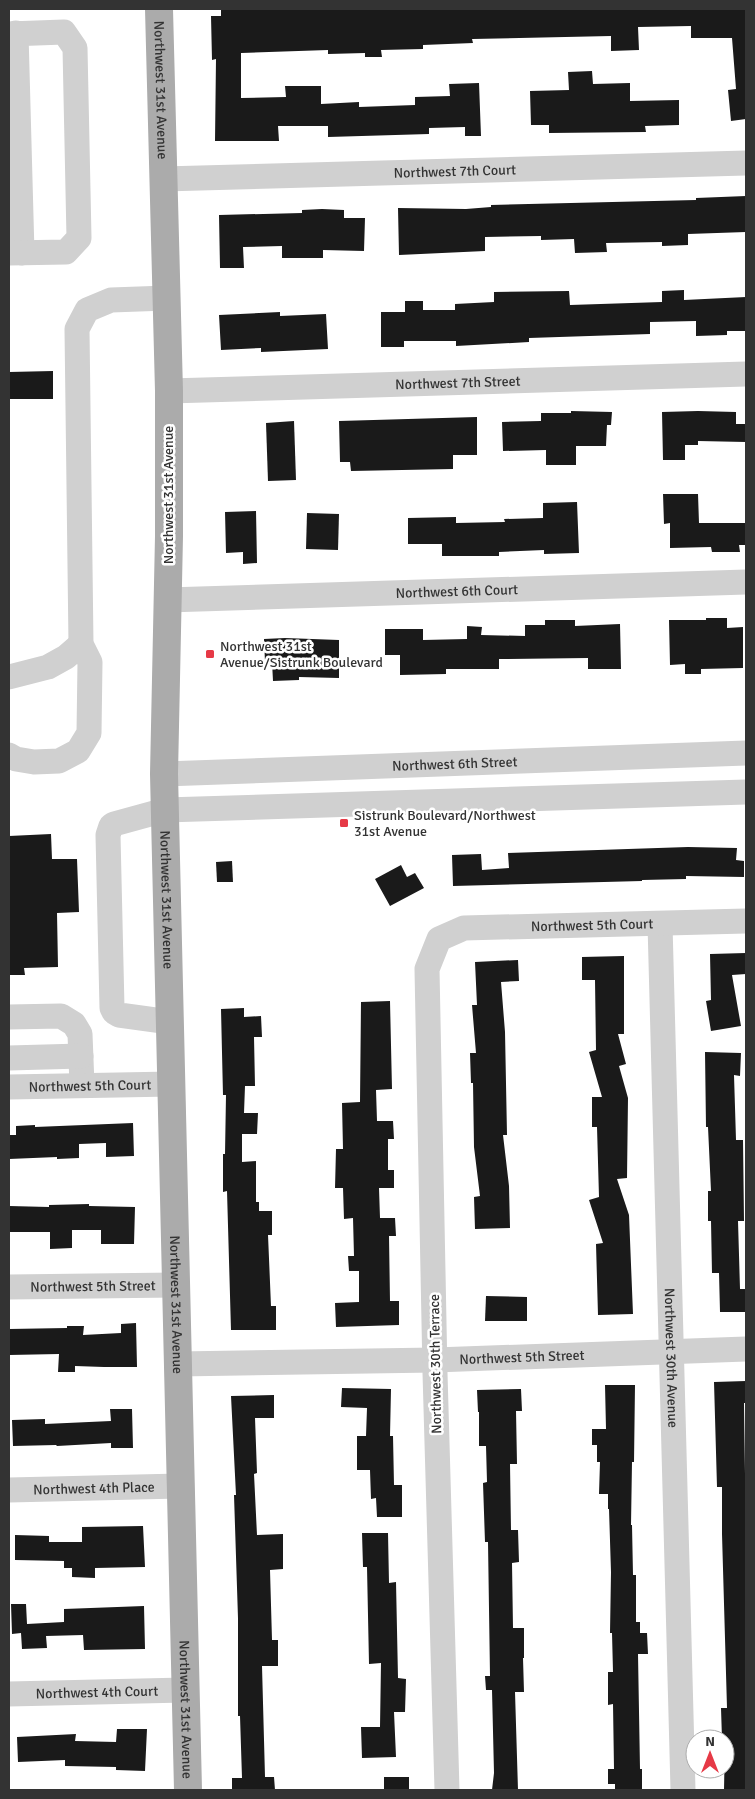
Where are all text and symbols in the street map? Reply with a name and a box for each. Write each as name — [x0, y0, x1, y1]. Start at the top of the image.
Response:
street label: Northwest 31st Avenue — [150, 20, 171, 160]
street label: Northwest 7th Court — [393, 161, 516, 182]
street label: Northwest 7th Street — [395, 373, 521, 393]
street label: Northwest 31st Avenue — [160, 426, 177, 564]
street label: Northwest 6th Court — [395, 581, 518, 602]
place label: Northwest 31st Avenue/Sistrunk Boulevard — [220, 638, 383, 671]
marker: Northwest 31st Avenue/Sistrunk Boulevard — [204, 648, 216, 660]
street label: Northwest 6th Street — [392, 753, 518, 775]
place label: Sistrunk Boulevard/Northwest 31st Avenue — [354, 807, 536, 840]
marker: Sistrunk Boulevard/Northwest 31st Avenue — [338, 817, 350, 829]
street label: Northwest 31st Avenue — [156, 830, 177, 969]
street label: Northwest 5th Court — [531, 915, 654, 935]
street label: Northwest 5th Court — [29, 1076, 151, 1096]
street label: Northwest 31st Avenue — [166, 1235, 186, 1374]
street label: Northwest 5th Street — [30, 1277, 156, 1296]
street label: Northwest 30th Avenue — [661, 1288, 681, 1428]
street label: Northwest 30th Terrace — [426, 1294, 445, 1434]
street label: Northwest 5th Street — [459, 1347, 585, 1368]
street label: Northwest 4th Place — [33, 1479, 155, 1498]
street label: Northwest 31st Avenue — [175, 1640, 196, 1779]
street label: Northwest 4th Court — [36, 1683, 159, 1702]
north arrow — [685, 1729, 735, 1779]
text: N — [705, 1733, 715, 1750]

